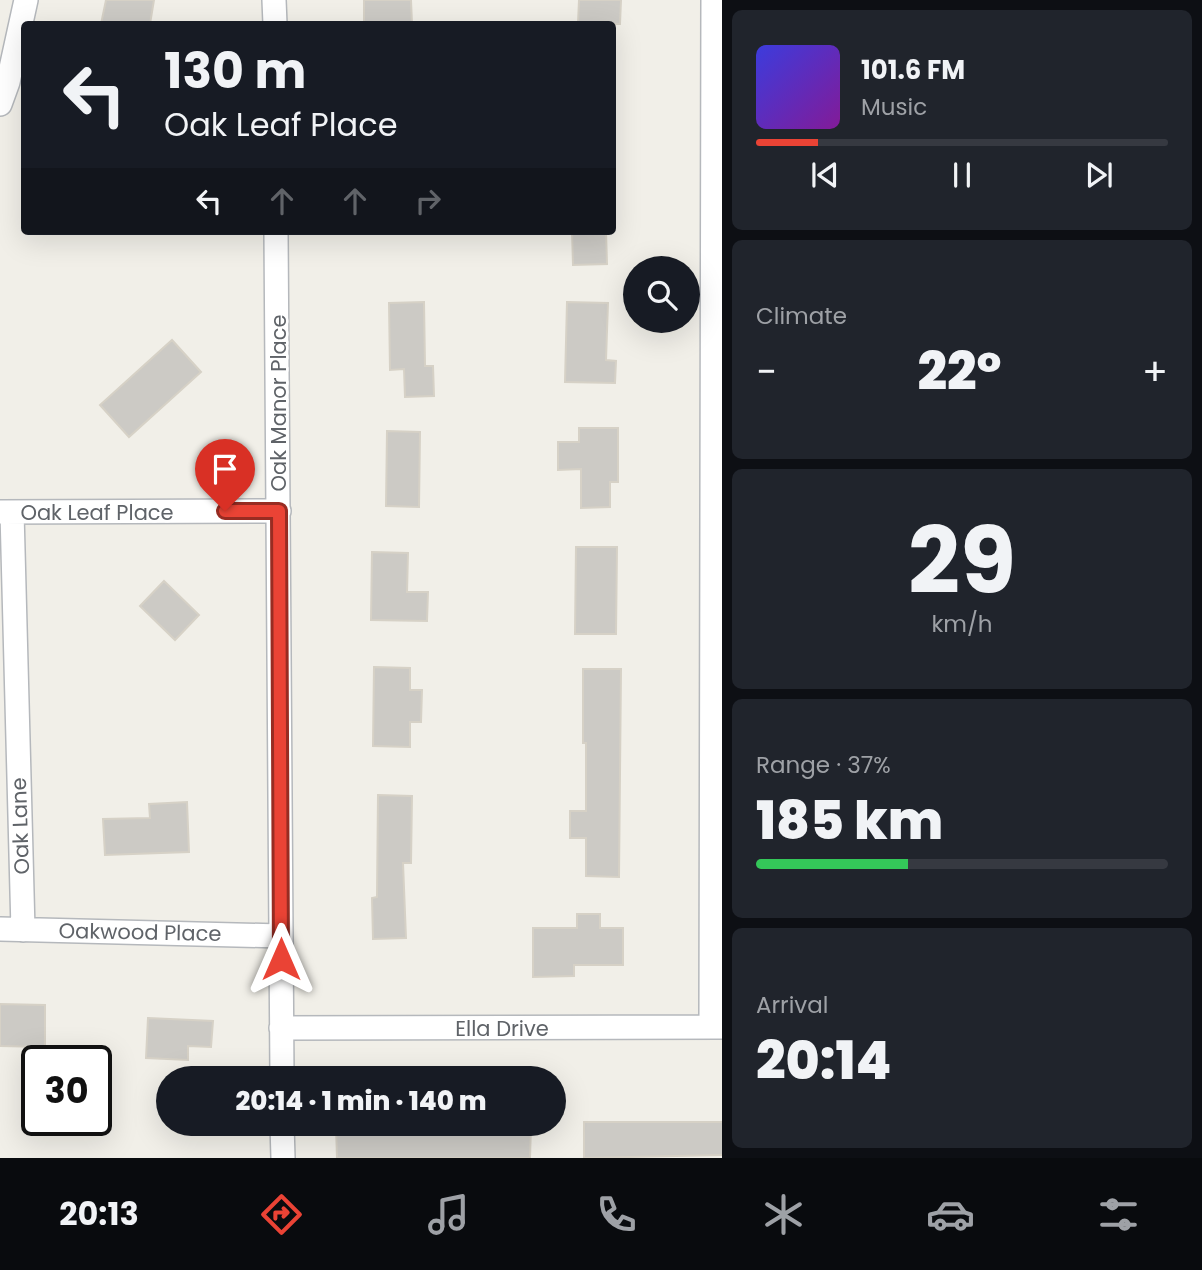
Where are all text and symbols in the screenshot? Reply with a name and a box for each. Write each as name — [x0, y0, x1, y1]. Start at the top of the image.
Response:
text: 130 m — [164, 37, 306, 105]
icon: left — [49, 49, 140, 140]
text: 101.6 FM — [861, 52, 965, 88]
text: Music — [861, 91, 927, 123]
text: Oak Leaf Place — [164, 102, 397, 147]
icon: previous — [806, 156, 844, 194]
icon: pause — [943, 156, 981, 194]
icon: next — [1080, 156, 1118, 194]
icon: left — [190, 182, 228, 220]
icon: ahead — [263, 182, 301, 220]
icon: ahead — [336, 182, 374, 220]
icon: right — [409, 182, 447, 220]
map controls — [623, 256, 700, 333]
button: search — [623, 256, 700, 333]
text: Climate — [756, 300, 847, 332]
street label: Oak Manor Place — [264, 314, 293, 492]
text: 22° — [917, 335, 1002, 408]
text: − — [756, 345, 777, 398]
text: + — [1142, 345, 1168, 398]
pin — [195, 439, 255, 511]
icon: arrive — [206, 450, 244, 488]
text: 29 — [908, 497, 1016, 625]
street label: Oak Leaf Place — [20, 498, 174, 527]
text: km/h — [931, 608, 993, 640]
text: Range · 37% — [756, 749, 891, 781]
street label: Oak Lane — [4, 777, 36, 875]
text: 185 km — [756, 784, 943, 857]
street label: Oakwood Place — [58, 916, 222, 948]
position arrow — [244, 922, 318, 996]
text: Arrival — [756, 989, 828, 1021]
street label: Ella Drive — [455, 1014, 549, 1043]
text: 20:14 — [756, 1024, 892, 1097]
speed limit sign: 30 — [21, 1045, 112, 1136]
text: 20:14 · 1 min · 140 m — [236, 1083, 486, 1119]
icon: directions — [257, 1190, 306, 1239]
icon: music — [424, 1190, 473, 1239]
icon: phone — [592, 1190, 641, 1239]
icon: climate — [759, 1190, 808, 1239]
icon: car — [926, 1190, 975, 1239]
icon: filters — [1094, 1190, 1143, 1239]
text: 20:13 — [59, 1191, 139, 1236]

